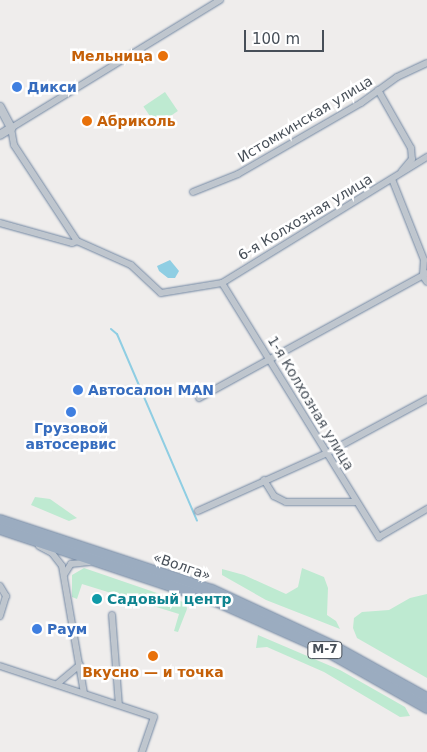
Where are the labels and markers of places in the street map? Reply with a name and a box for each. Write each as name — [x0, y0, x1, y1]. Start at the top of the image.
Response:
place label: Мельница — [71, 48, 153, 64]
marker: Мельница — [157, 50, 169, 62]
place label: Дикси — [27, 79, 77, 95]
marker: Дикси — [11, 81, 23, 93]
place label: Абриколь — [97, 113, 176, 129]
marker: Абриколь — [81, 115, 93, 127]
place label: Автосалон MAN — [88, 382, 214, 398]
marker: Автосалон MAN — [72, 384, 84, 396]
marker: Грузовой автосервис — [65, 406, 77, 418]
place label: Грузовой автосервис — [26, 420, 116, 452]
place label: Садовый центр — [107, 591, 232, 607]
marker: Садовый центр — [91, 593, 103, 605]
place label: Раум — [47, 621, 87, 637]
marker: Раум — [31, 623, 43, 635]
marker: Вкусно — и точка — [147, 650, 159, 662]
place label: Вкусно — и точка — [82, 664, 224, 680]

